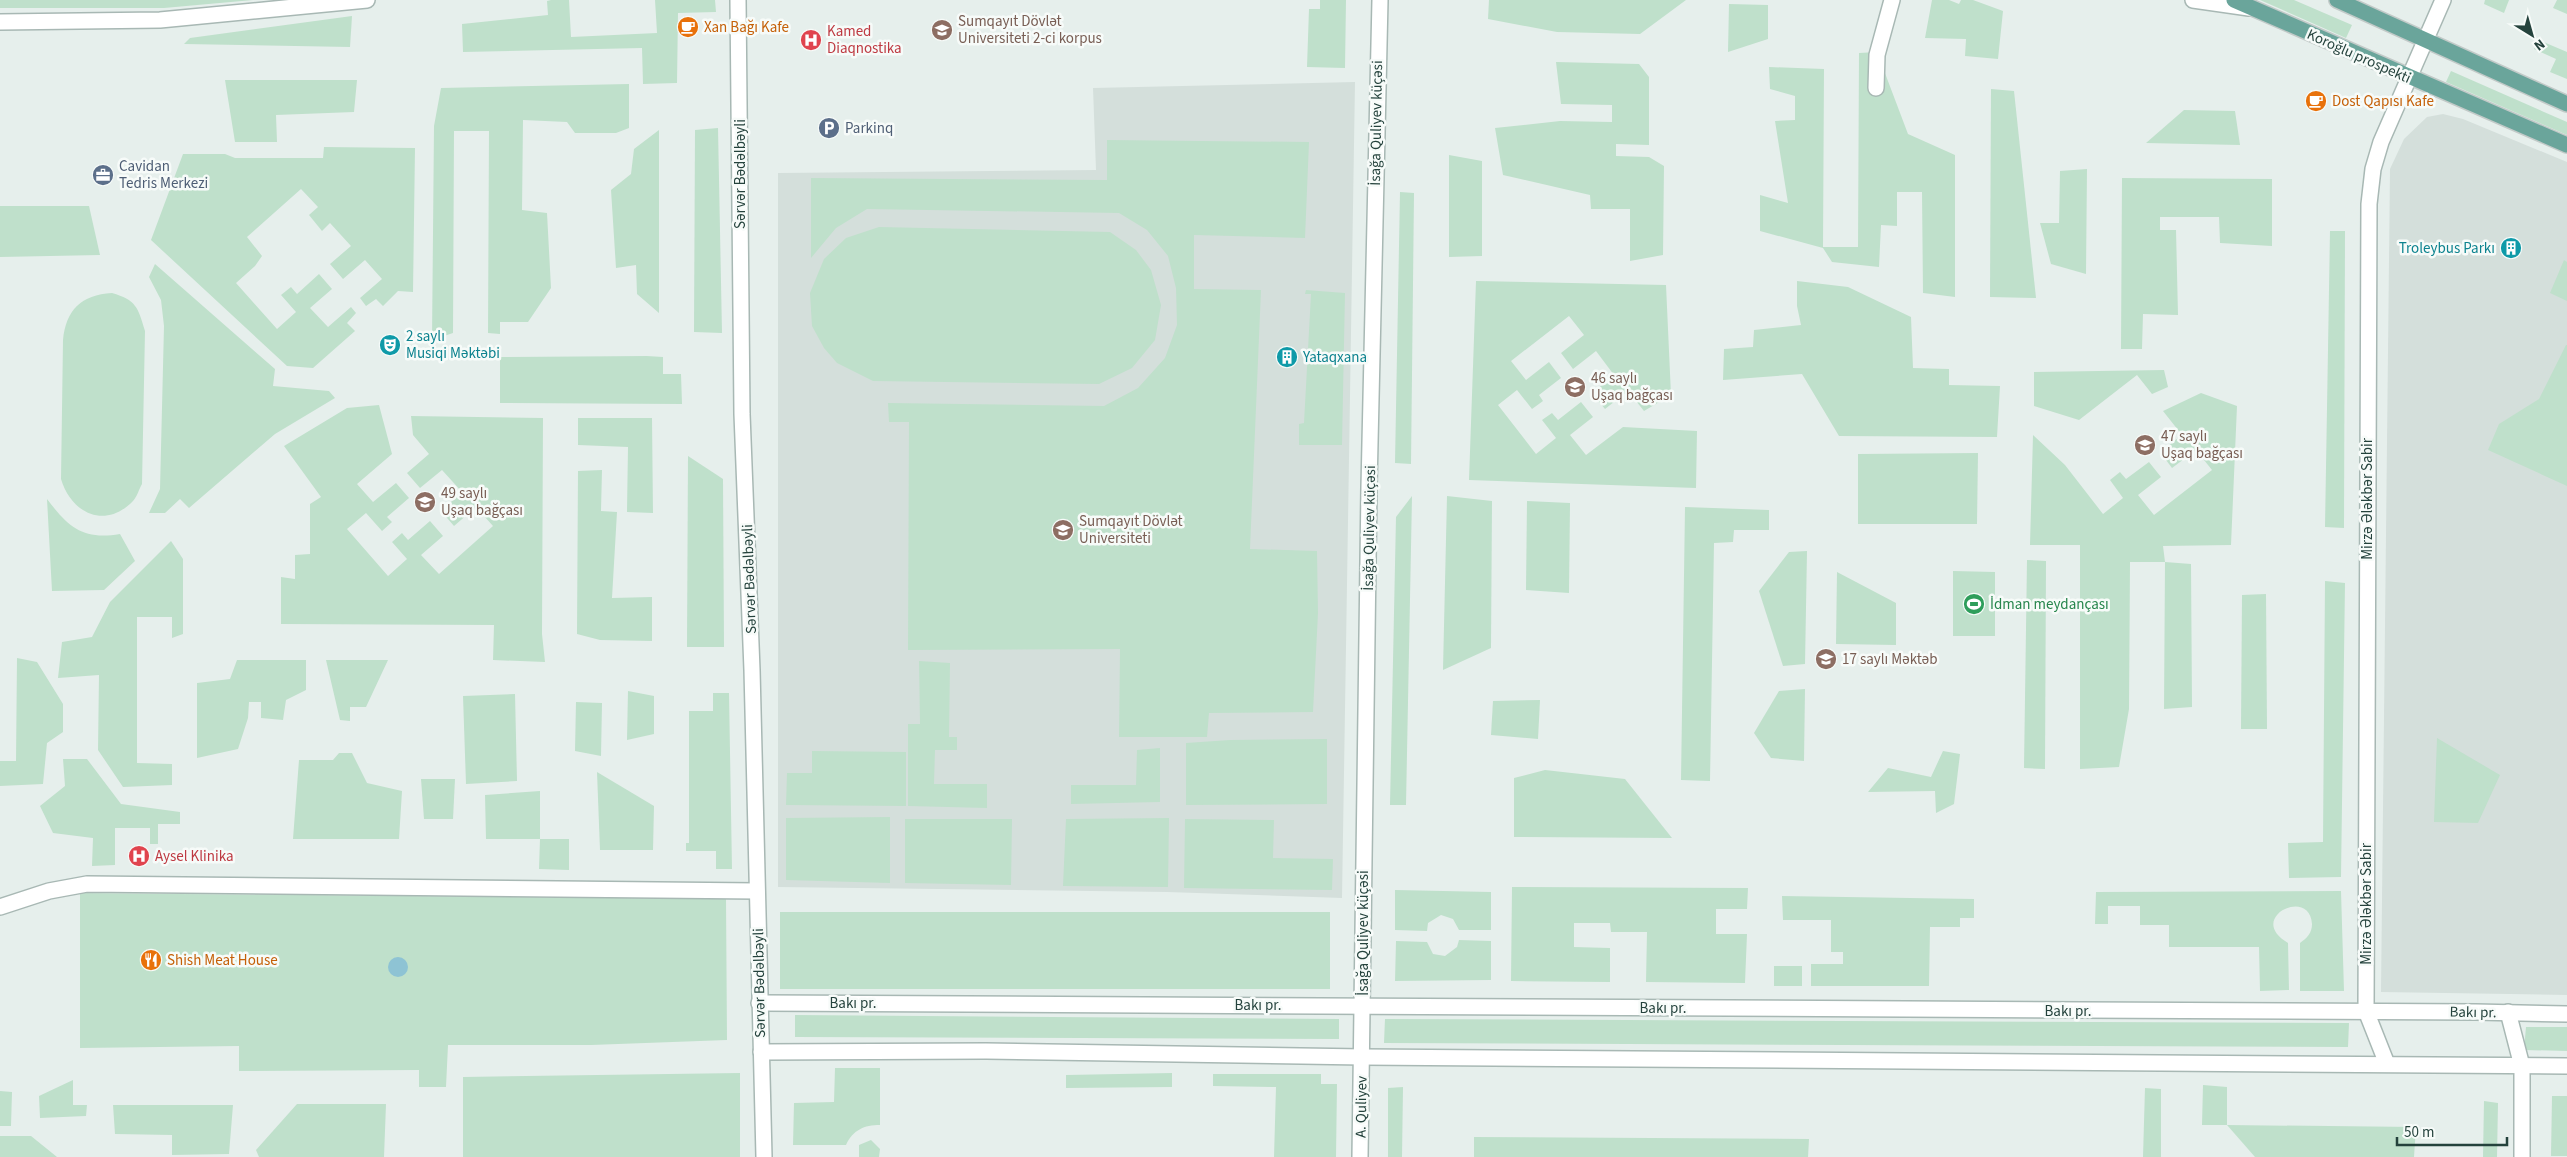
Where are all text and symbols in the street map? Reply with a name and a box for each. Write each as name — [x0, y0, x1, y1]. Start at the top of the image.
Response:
north arrow — [2507, 10, 2557, 60]
place label: Sumqayıt Dövlət Universiteti 2-ci korpus — [958, 11, 1102, 49]
cafe icon: Xan Bağı Kafe — [676, 15, 700, 39]
place label: Xan Bağı Kafe — [704, 17, 789, 38]
school or university icon: Sumqayıt Dövlət Universiteti 2-ci korpus — [930, 18, 954, 42]
place label: Kamed Diaqnostika — [827, 21, 902, 59]
street label: Koroğlu prospekti — [2303, 24, 2414, 89]
hospital icon: Kamed Diaqnostika — [799, 28, 823, 52]
text: N — [2529, 34, 2549, 55]
street label: İsağa Quliyev küçəsi — [1365, 60, 1388, 186]
cafe icon: Dost Qapısı Kafe — [2304, 89, 2328, 113]
place label: Dost Qapısı Kafe — [2332, 91, 2434, 112]
parking icon: Parkinq — [817, 116, 841, 140]
place label: Parkinq — [845, 118, 893, 139]
street label: Sərvər Bədəlbəyli — [730, 119, 751, 229]
place label: Cavidan Tedris Merkezi — [119, 156, 208, 194]
office icon: Cavidan Tedris Merkezi — [91, 163, 115, 187]
building icon: Troleybus Parkı — [2499, 236, 2523, 260]
place label: Troleybus Parkı — [2399, 238, 2495, 259]
place label: 2 saylı Musiqi Məktəbi — [406, 326, 500, 364]
theatre icon: 2 saylı Musiqi Məktəbi — [378, 333, 402, 357]
building icon: Yataqxana — [1275, 345, 1299, 369]
place label: Yataqxana — [1302, 347, 1367, 368]
place label: 46 saylı Uşaq bağçası — [1591, 368, 1673, 406]
school or university icon: 46 saylı Uşaq bağçası — [1563, 375, 1587, 399]
place label: 47 saylı Uşaq bağçası — [2161, 426, 2243, 464]
school or university icon: 47 saylı Uşaq bağçası — [2133, 433, 2157, 457]
street label: Mirzə Ələkbər Sabir — [2357, 437, 2378, 560]
street label: İsağa Quliyev küçəsi — [1358, 465, 1381, 591]
place label: 49 saylı Uşaq bağçası — [441, 483, 523, 521]
school or university icon: 49 saylı Uşaq bağçası — [413, 490, 437, 514]
place label: Sumqayıt Dövlət Universiteti — [1079, 511, 1183, 549]
school or university icon: Sumqayıt Dövlət Universiteti — [1051, 518, 1075, 542]
street label: Sərvər Bədəlbəyli — [737, 524, 762, 634]
sports icon: İdman meydançası — [1962, 592, 1986, 616]
place label: İdman meydançası — [1990, 594, 2109, 615]
school or university icon: 17 saylı Məktəb — [1814, 647, 1838, 671]
place label: 17 saylı Məktəb — [1842, 649, 1938, 670]
street label: Mirzə Ələkbər Sabir — [2356, 842, 2377, 965]
hospital icon: Aysel Klinika — [127, 844, 151, 868]
place label: Aysel Klinika — [155, 846, 234, 867]
street label: İsağa Quliyev küçəsi — [1353, 870, 1374, 996]
street label: Sərvər Bədəlbəyli — [748, 928, 771, 1038]
restaurant icon: Shish Meat House — [139, 948, 163, 972]
place label: Shish Meat House — [167, 950, 278, 971]
street label: Bakı pr. — [830, 993, 876, 1014]
street label: Bakı pr. — [1235, 995, 1281, 1016]
street label: Bakı pr. — [1640, 998, 1686, 1019]
street label: Bakı pr. — [2045, 1001, 2091, 1022]
street label: Bakı pr. — [2449, 1002, 2497, 1023]
street label: A. Quliyev — [1350, 1076, 1373, 1138]
scale bar — [2397, 1114, 2507, 1146]
text: 50 m — [2404, 1122, 2434, 1143]

